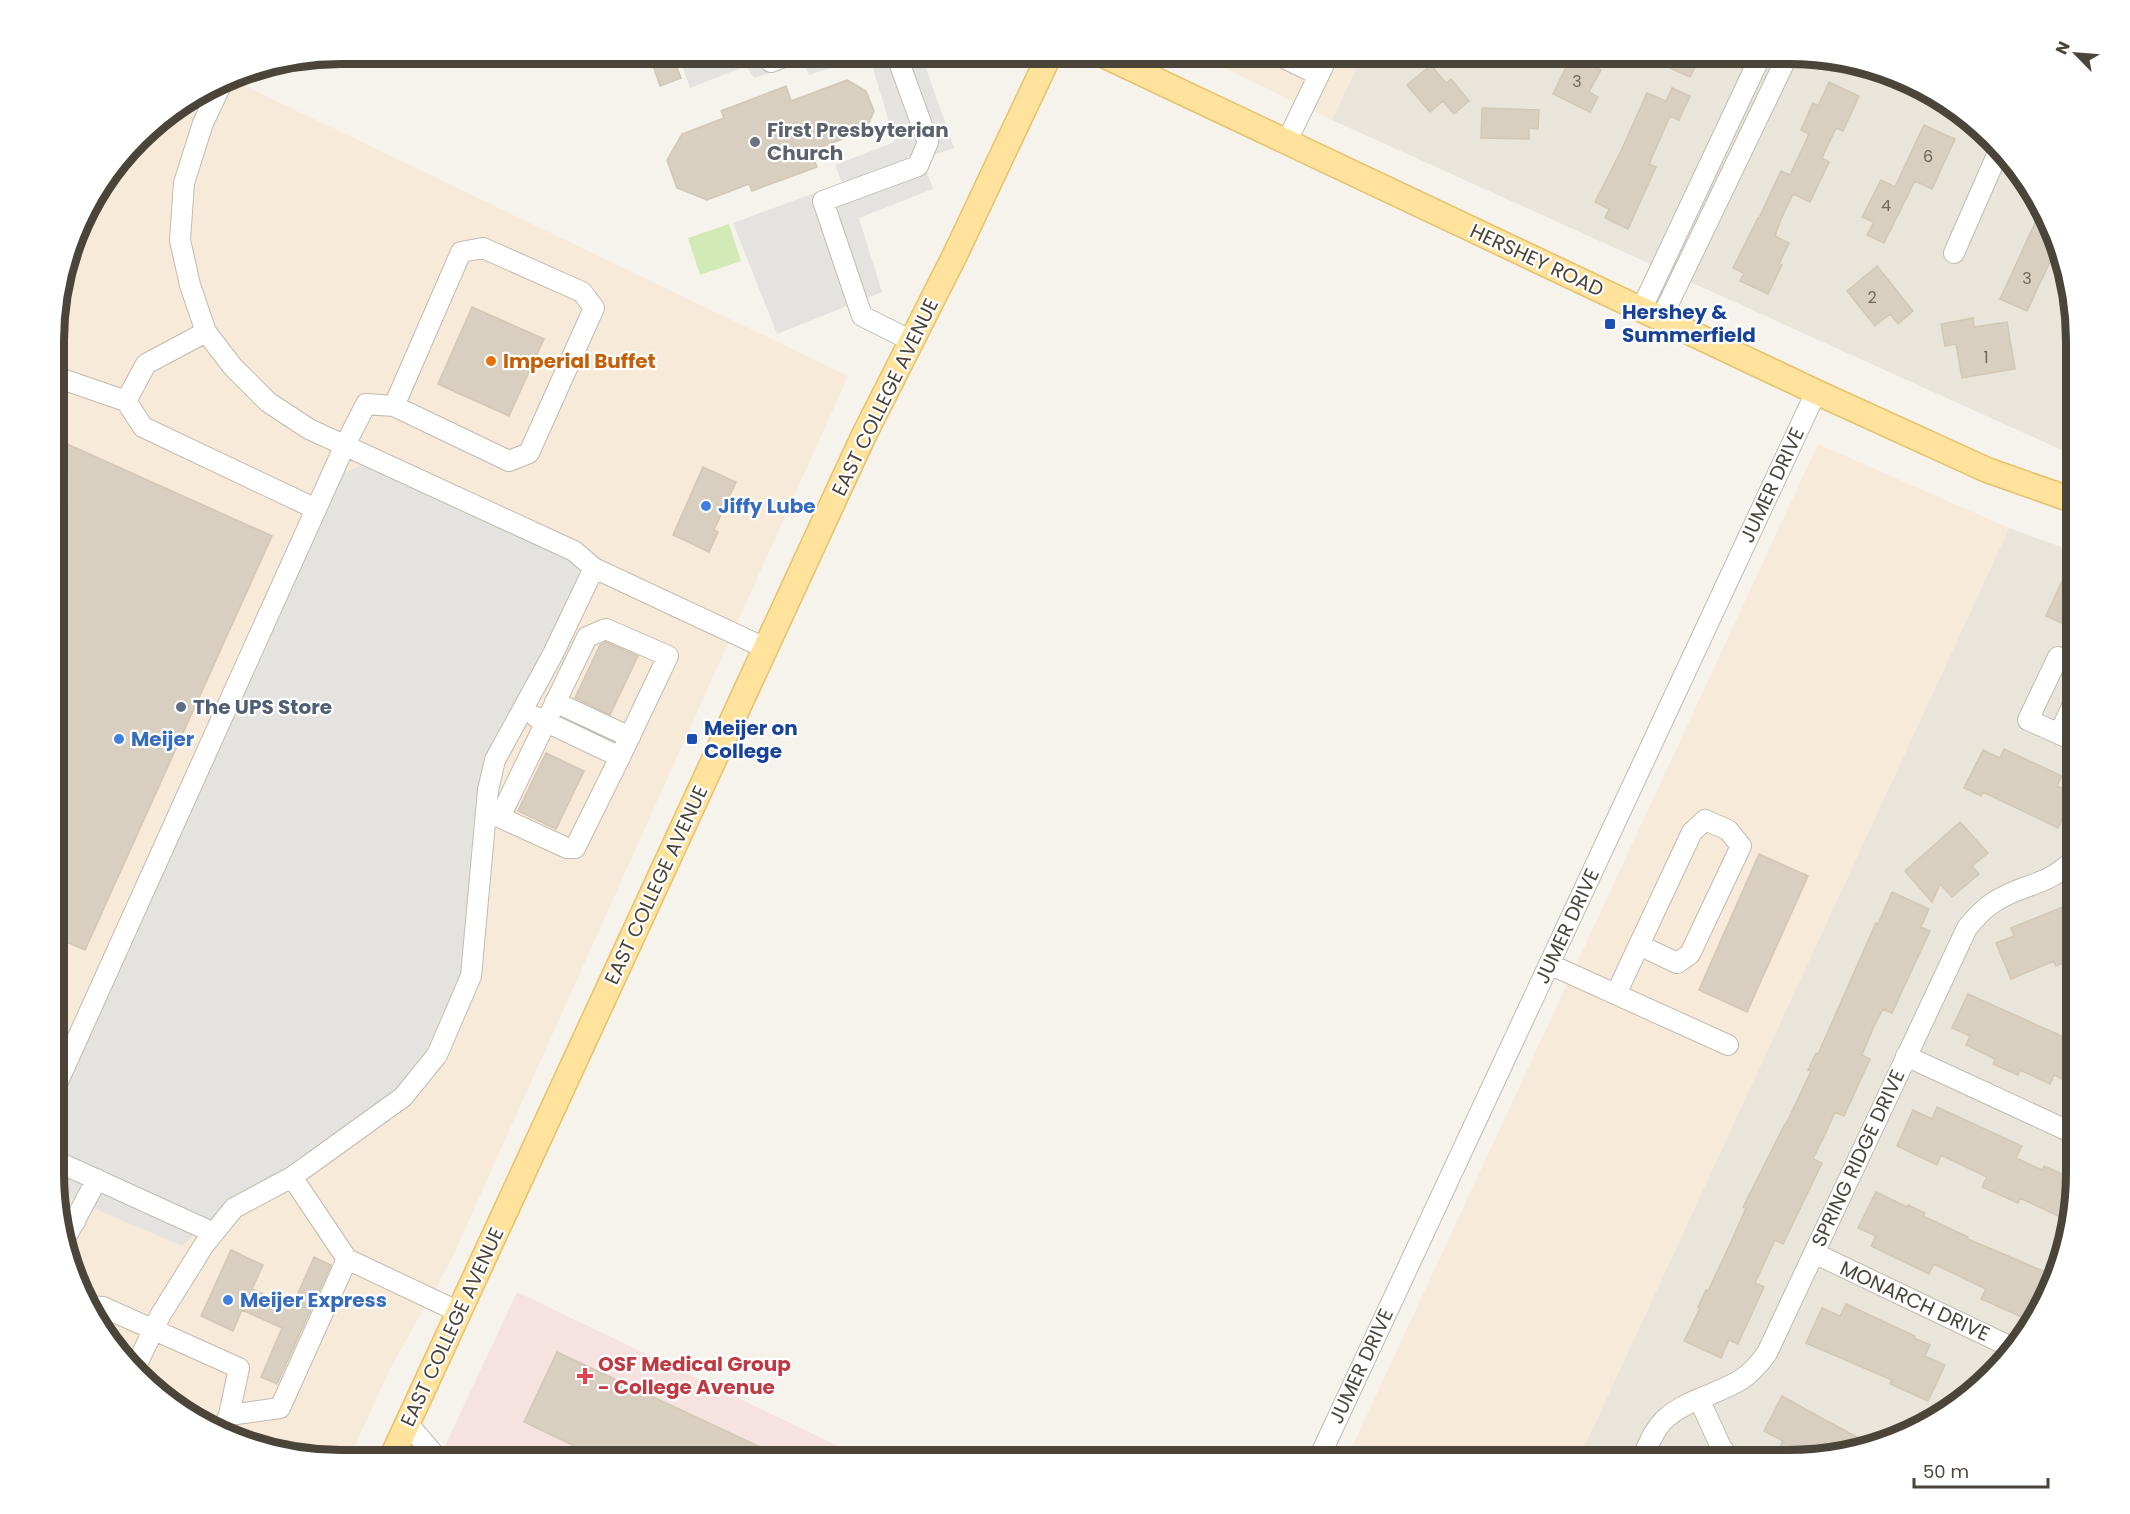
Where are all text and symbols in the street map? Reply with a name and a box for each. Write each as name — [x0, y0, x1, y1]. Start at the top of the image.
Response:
north arrow — [2046, 24, 2106, 84]
text: N — [2050, 38, 2076, 58]
house number: 3 — [1572, 70, 1582, 93]
place label: First Presbyterian Church — [767, 116, 949, 167]
marker: First Presbyterian Church — [748, 135, 762, 149]
house number: 6 — [1923, 145, 1933, 168]
house number: 4 — [1881, 194, 1891, 217]
street label: HERSHEY ROAD — [1466, 217, 1608, 303]
house number: 3 — [2022, 267, 2032, 290]
house number: 2 — [1867, 286, 1877, 309]
street label: EAST COLLEGE AVENUE — [825, 294, 945, 500]
place label: Hershey & Summerfield — [1622, 298, 1756, 349]
marker: Hershey & Summerfield — [1603, 317, 1617, 331]
house number: 1 — [1983, 346, 1989, 369]
place label: Imperial Buffet — [503, 347, 656, 375]
marker: Imperial Buffet — [484, 354, 498, 368]
street label: JUMER DRIVE — [1733, 423, 1811, 547]
place label: Jiffy Lube — [718, 492, 816, 520]
marker: Jiffy Lube — [699, 499, 713, 513]
place label: The UPS Store — [193, 693, 332, 721]
marker: The UPS Store — [174, 700, 188, 714]
place label: Meijer on College — [704, 714, 798, 765]
place label: Meijer — [131, 725, 195, 753]
marker: Meijer — [112, 732, 126, 746]
marker: Meijer on College — [685, 732, 699, 746]
street label: EAST COLLEGE AVENUE — [598, 781, 714, 989]
street label: JUMER DRIVE — [1528, 864, 1606, 988]
street label: SPRING RIDGE DRIVE — [1805, 1065, 1911, 1251]
street label: EAST COLLEGE AVENUE — [394, 1223, 510, 1431]
street label: MONARCH DRIVE — [1836, 1254, 1994, 1348]
place label: Meijer Express — [240, 1286, 387, 1314]
marker: Meijer Express — [221, 1293, 235, 1307]
street label: JUMER DRIVE — [1322, 1304, 1400, 1428]
place label: OSF Medical Group - College Avenue — [598, 1350, 791, 1401]
marker: OSF Medical Group - College Avenue — [576, 1367, 594, 1385]
scale bar — [1914, 1451, 2048, 1489]
text: 50 m — [1923, 1459, 1969, 1484]

